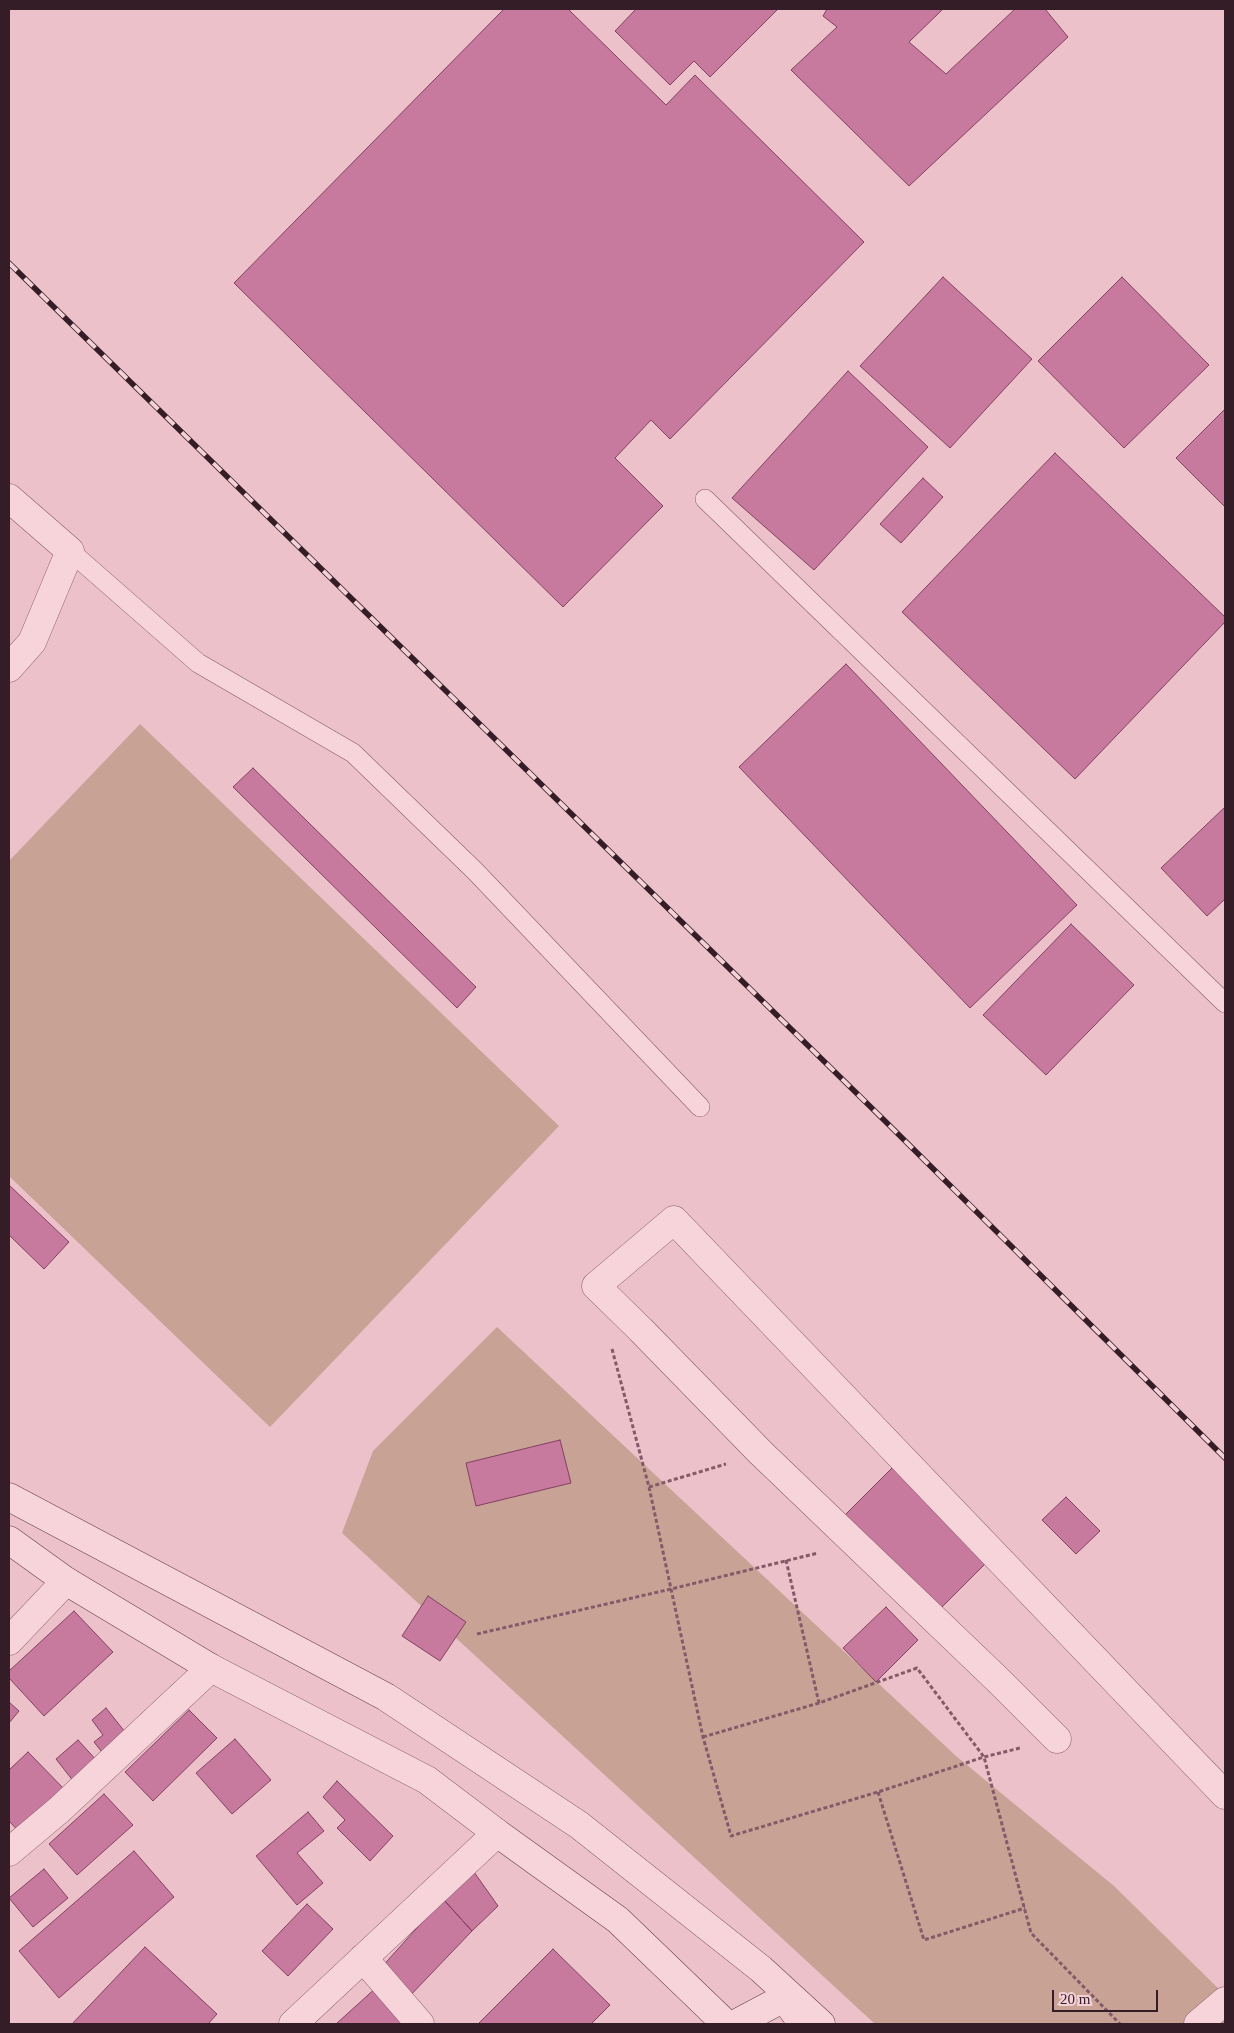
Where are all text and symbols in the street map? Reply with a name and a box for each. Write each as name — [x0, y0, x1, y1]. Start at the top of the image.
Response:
scale bar — [1054, 1980, 1160, 2012]
text: 20 m — [1060, 1991, 1090, 2007]

